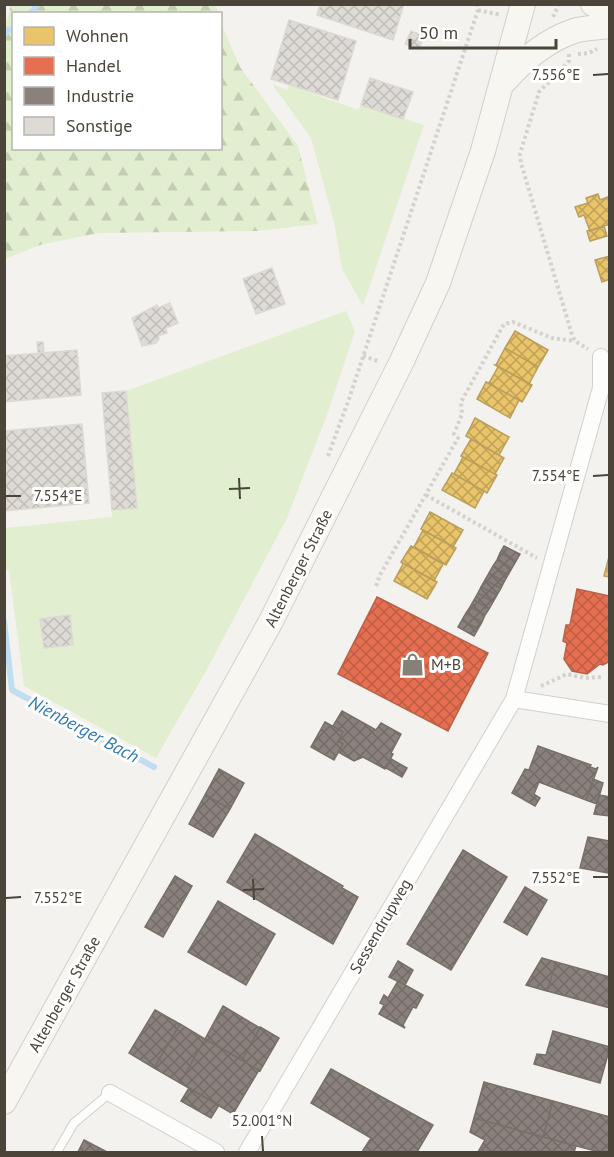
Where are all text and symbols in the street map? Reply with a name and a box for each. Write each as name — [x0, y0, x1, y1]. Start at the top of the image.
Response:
legend — [12, 12, 222, 150]
scale bar — [410, 12, 556, 50]
text: 50 m — [419, 21, 458, 44]
text: Wohnen — [66, 24, 128, 47]
text: Handel — [66, 54, 122, 77]
text: 7.556°E — [532, 65, 580, 84]
text: Industrie — [66, 84, 134, 107]
text: Sonstige — [66, 114, 132, 137]
text: 7.554°E — [532, 466, 580, 485]
text: 7.554°E — [34, 486, 82, 505]
street label: Altenberger Straße — [260, 506, 336, 630]
shop icon: M+B — [400, 651, 426, 677]
place label: M+B — [431, 654, 461, 674]
water label: Nienberger Bach — [25, 690, 143, 768]
text: 7.552°E — [532, 868, 580, 887]
street label: Sessendrupweg — [345, 875, 415, 977]
text: 7.552°E — [34, 888, 82, 907]
street label: Altenberger Straße — [24, 932, 104, 1056]
text: 52.001°N — [232, 1111, 292, 1130]

